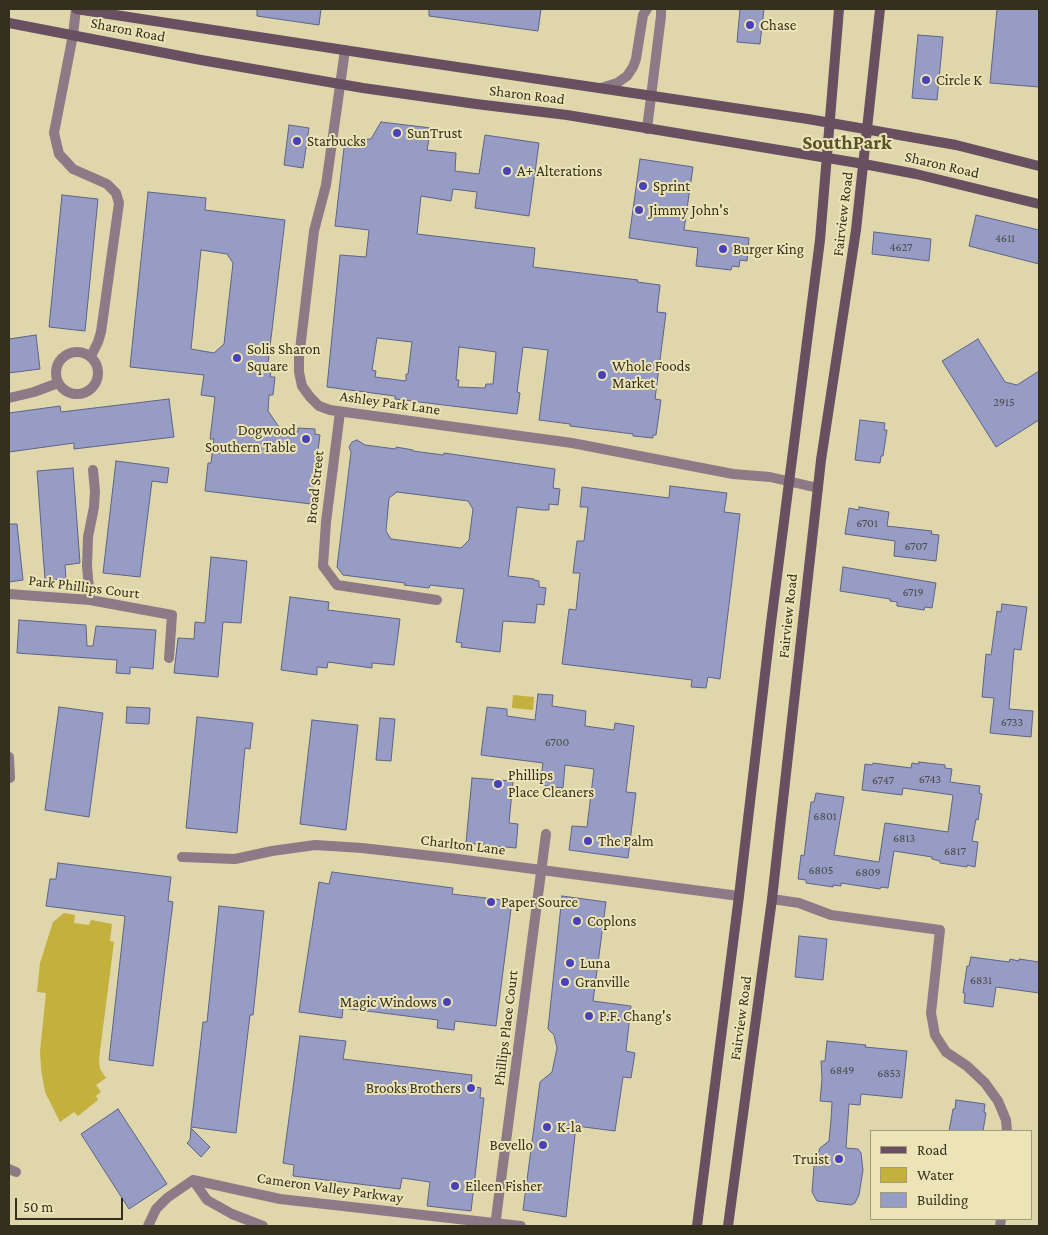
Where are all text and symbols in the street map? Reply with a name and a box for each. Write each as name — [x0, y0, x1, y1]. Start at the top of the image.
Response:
street label: Sharon Road — [89, 14, 167, 46]
place label: Chase — [760, 16, 796, 34]
marker: Chase — [744, 19, 756, 31]
place label: Circle K — [936, 71, 982, 89]
marker: Circle K — [920, 74, 932, 86]
street label: Sharon Road — [488, 81, 566, 109]
place label: SunTrust — [407, 124, 462, 142]
marker: SunTrust — [391, 127, 403, 139]
district label: SouthPark — [802, 131, 892, 155]
place label: Starbucks — [307, 132, 366, 150]
marker: Starbucks — [291, 135, 303, 147]
street label: Sharon Road — [903, 148, 981, 182]
place label: A+ Alterations — [517, 162, 602, 180]
marker: A+ Alterations — [501, 165, 513, 177]
street label: Fairview Road — [829, 171, 857, 257]
place label: Sprint — [653, 177, 690, 195]
marker: Sprint — [637, 180, 649, 192]
place label: Jimmy John's — [649, 201, 729, 219]
marker: Jimmy John's — [633, 204, 645, 216]
house number: 4611 — [995, 231, 1015, 245]
place label: Burger King — [733, 240, 804, 258]
house number: 4627 — [889, 240, 913, 254]
marker: Burger King — [717, 243, 729, 255]
place label: Solis Sharon Square — [247, 340, 321, 375]
marker: Solis Sharon Square — [231, 352, 243, 364]
place label: Whole Foods Market — [612, 357, 690, 392]
marker: Whole Foods Market — [596, 369, 608, 381]
street label: Ashley Park Lane — [339, 387, 441, 419]
house number: 2915 — [993, 395, 1015, 409]
place label: Dogwood Southern Table — [205, 421, 296, 456]
marker: Dogwood Southern Table — [300, 433, 312, 445]
street label: Broad Street — [302, 450, 328, 524]
house number: 6701 — [856, 516, 878, 530]
house number: 6707 — [904, 539, 928, 553]
street label: Park Phillips Court — [27, 571, 141, 603]
street label: Fairview Road — [775, 573, 801, 659]
house number: 6719 — [902, 585, 924, 599]
house number: 6733 — [1001, 715, 1023, 729]
house number: 6700 — [545, 735, 569, 749]
place label: Phillips Place Cleaners — [508, 766, 594, 801]
house number: 6743 — [919, 772, 941, 786]
house number: 6747 — [872, 773, 894, 787]
marker: Phillips Place Cleaners — [492, 778, 504, 790]
house number: 6801 — [813, 809, 837, 823]
street label: Charlton Lane — [420, 831, 506, 859]
house number: 6813 — [893, 831, 915, 845]
place label: The Palm — [598, 832, 654, 850]
marker: The Palm — [582, 835, 594, 847]
house number: 6817 — [944, 844, 966, 858]
house number: 6805 — [809, 863, 833, 877]
house number: 6809 — [855, 865, 881, 879]
place label: Paper Source — [501, 893, 578, 911]
marker: Paper Source — [485, 896, 497, 908]
place label: Coplons — [587, 912, 636, 930]
marker: Coplons — [571, 915, 583, 927]
place label: Luna — [580, 954, 610, 972]
marker: Luna — [564, 957, 576, 969]
street label: Phillips Place Court — [490, 969, 522, 1087]
place label: Granville — [575, 973, 630, 991]
house number: 6831 — [970, 973, 992, 987]
street label: Fairview Road — [726, 975, 756, 1061]
marker: Granville — [559, 976, 571, 988]
place label: Magic Windows — [340, 993, 437, 1011]
marker: Magic Windows — [441, 996, 453, 1008]
place label: P.F. Chang's — [599, 1007, 671, 1025]
marker: P.F. Chang's — [583, 1010, 595, 1022]
house number: 6849 — [830, 1063, 854, 1077]
house number: 6853 — [877, 1066, 901, 1080]
place label: Brooks Brothers — [366, 1079, 461, 1097]
marker: Brooks Brothers — [465, 1082, 477, 1094]
place label: K-la — [557, 1118, 582, 1136]
marker: K-la — [541, 1121, 553, 1133]
legend — [870, 1130, 1033, 1220]
place label: Bevello — [490, 1136, 533, 1154]
marker: Bevello — [537, 1139, 549, 1151]
text: Road — [917, 1142, 947, 1158]
place label: Truist — [793, 1150, 829, 1168]
marker: Truist — [833, 1153, 845, 1165]
text: Water — [917, 1167, 954, 1183]
street label: Cameron Valley Parkway — [256, 1169, 404, 1207]
place label: Eileen Fisher — [465, 1177, 542, 1195]
marker: Eileen Fisher — [449, 1180, 461, 1192]
scale bar — [18, 1188, 125, 1220]
text: Building — [917, 1192, 968, 1208]
text: 50 m — [23, 1199, 53, 1215]

